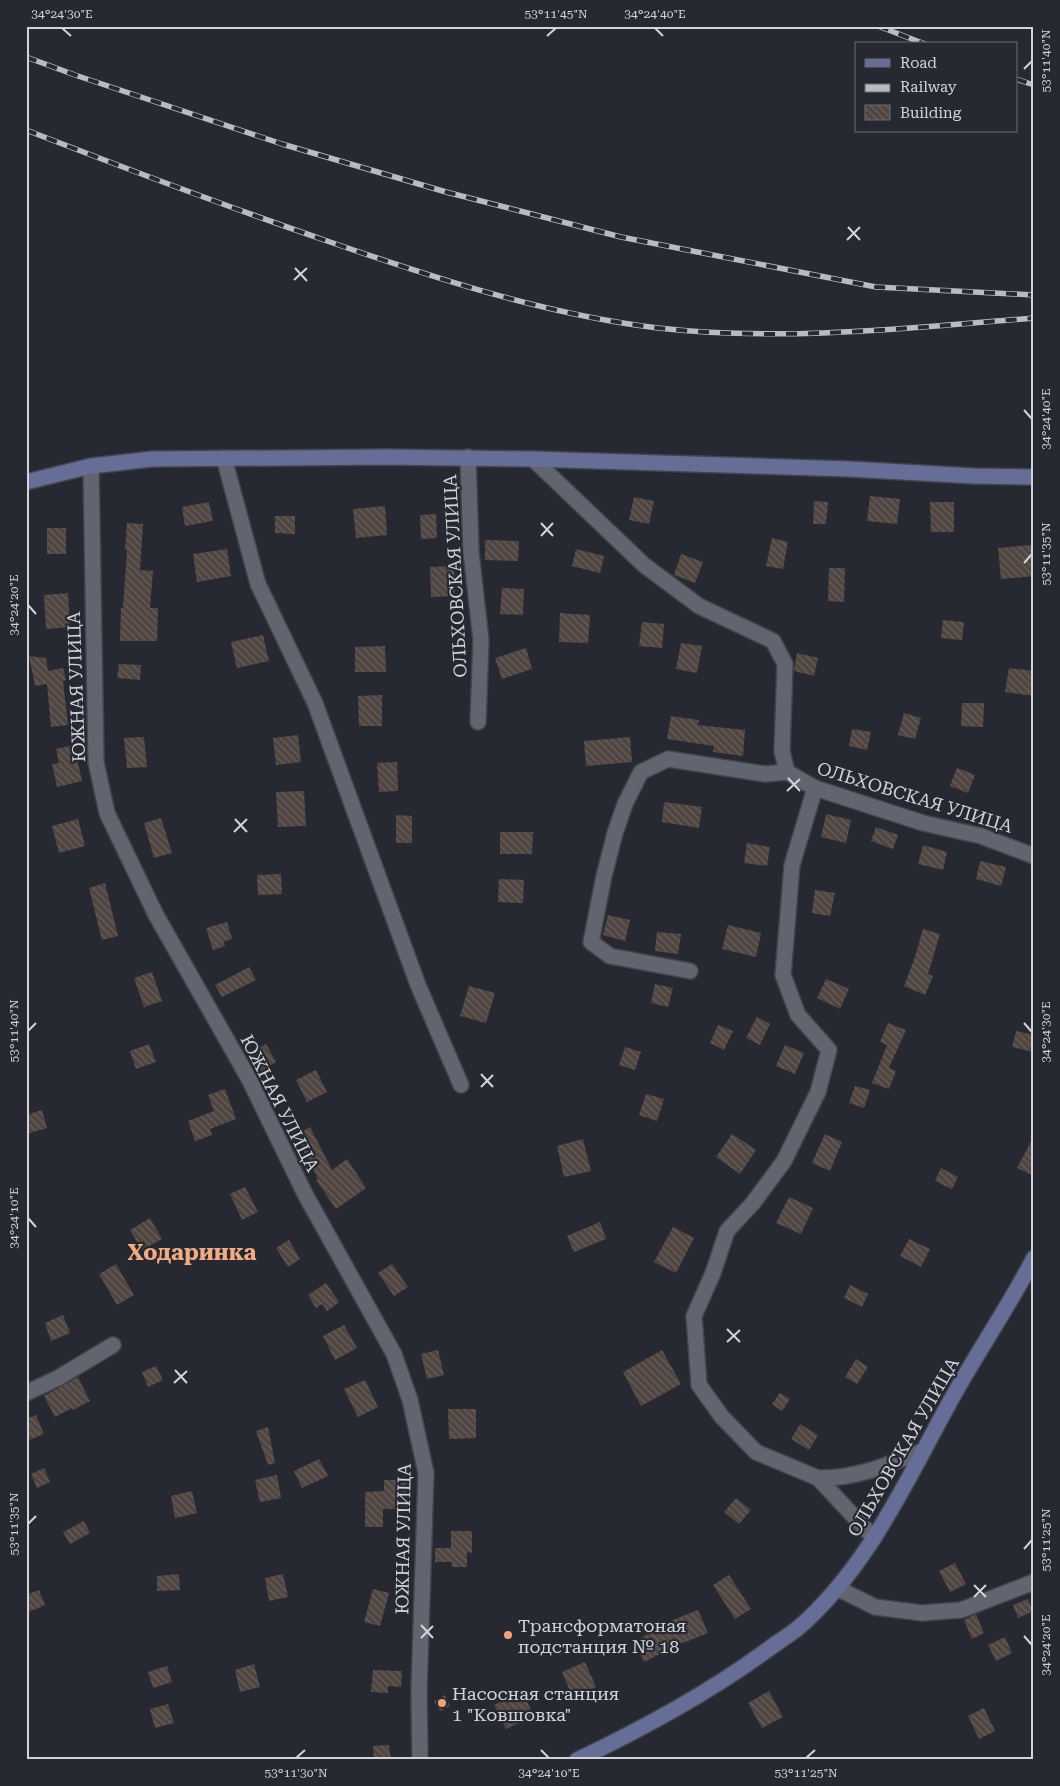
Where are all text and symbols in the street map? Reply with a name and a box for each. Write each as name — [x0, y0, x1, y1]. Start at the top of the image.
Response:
text: 34°24'30"E — [31, 7, 93, 21]
text: 53°11'45"N — [524, 7, 588, 21]
text: 34°24'40"E — [624, 7, 686, 21]
text: 53°11'40"N — [1039, 29, 1053, 93]
legend — [855, 42, 1018, 132]
text: Road — [900, 54, 937, 72]
text: Railway — [900, 78, 957, 96]
text: Building — [900, 104, 962, 122]
text: 34°24'40"E — [1039, 388, 1053, 450]
street label: ОЛЬХОВСКАЯ УЛИЦА — [439, 473, 471, 678]
text: 53°11'35"N — [1039, 522, 1053, 586]
text: 34°24'20"E — [7, 574, 21, 636]
street label: ЮЖНАЯ УЛИЦА — [63, 611, 89, 763]
street label: ОЛЬХОВСКАЯ УЛИЦА — [815, 757, 1016, 837]
text: 53°11'40"N — [7, 999, 21, 1063]
text: 34°24'30"E — [1039, 1001, 1053, 1063]
street label: ЮЖНАЯ УЛИЦА — [236, 1031, 324, 1175]
text: 34°24'10"E — [7, 1187, 21, 1249]
district label: Ходаринка — [128, 1240, 257, 1265]
street label: ОЛЬХОВСКАЯ УЛИЦА — [843, 1353, 963, 1540]
street label: ЮЖНАЯ УЛИЦА — [391, 1463, 415, 1615]
text: 53°11'35"N — [7, 1492, 21, 1556]
text: 53°11'25"N — [1039, 1508, 1053, 1572]
text: 34°24'20"E — [1039, 1614, 1053, 1676]
place label: Трансформатоная подстанция № 18 — [518, 1615, 686, 1657]
marker: Трансформатоная подстанция № 18 — [502, 1629, 514, 1641]
place label: Насосная станция 1 "Ковшовка" — [452, 1683, 619, 1725]
marker: Насосная станция 1 "Ковшовка" — [436, 1697, 448, 1709]
text: 53°11'30"N — [264, 1766, 328, 1780]
text: 34°24'10"E — [518, 1766, 580, 1780]
text: 53°11'25"N — [774, 1766, 838, 1780]

